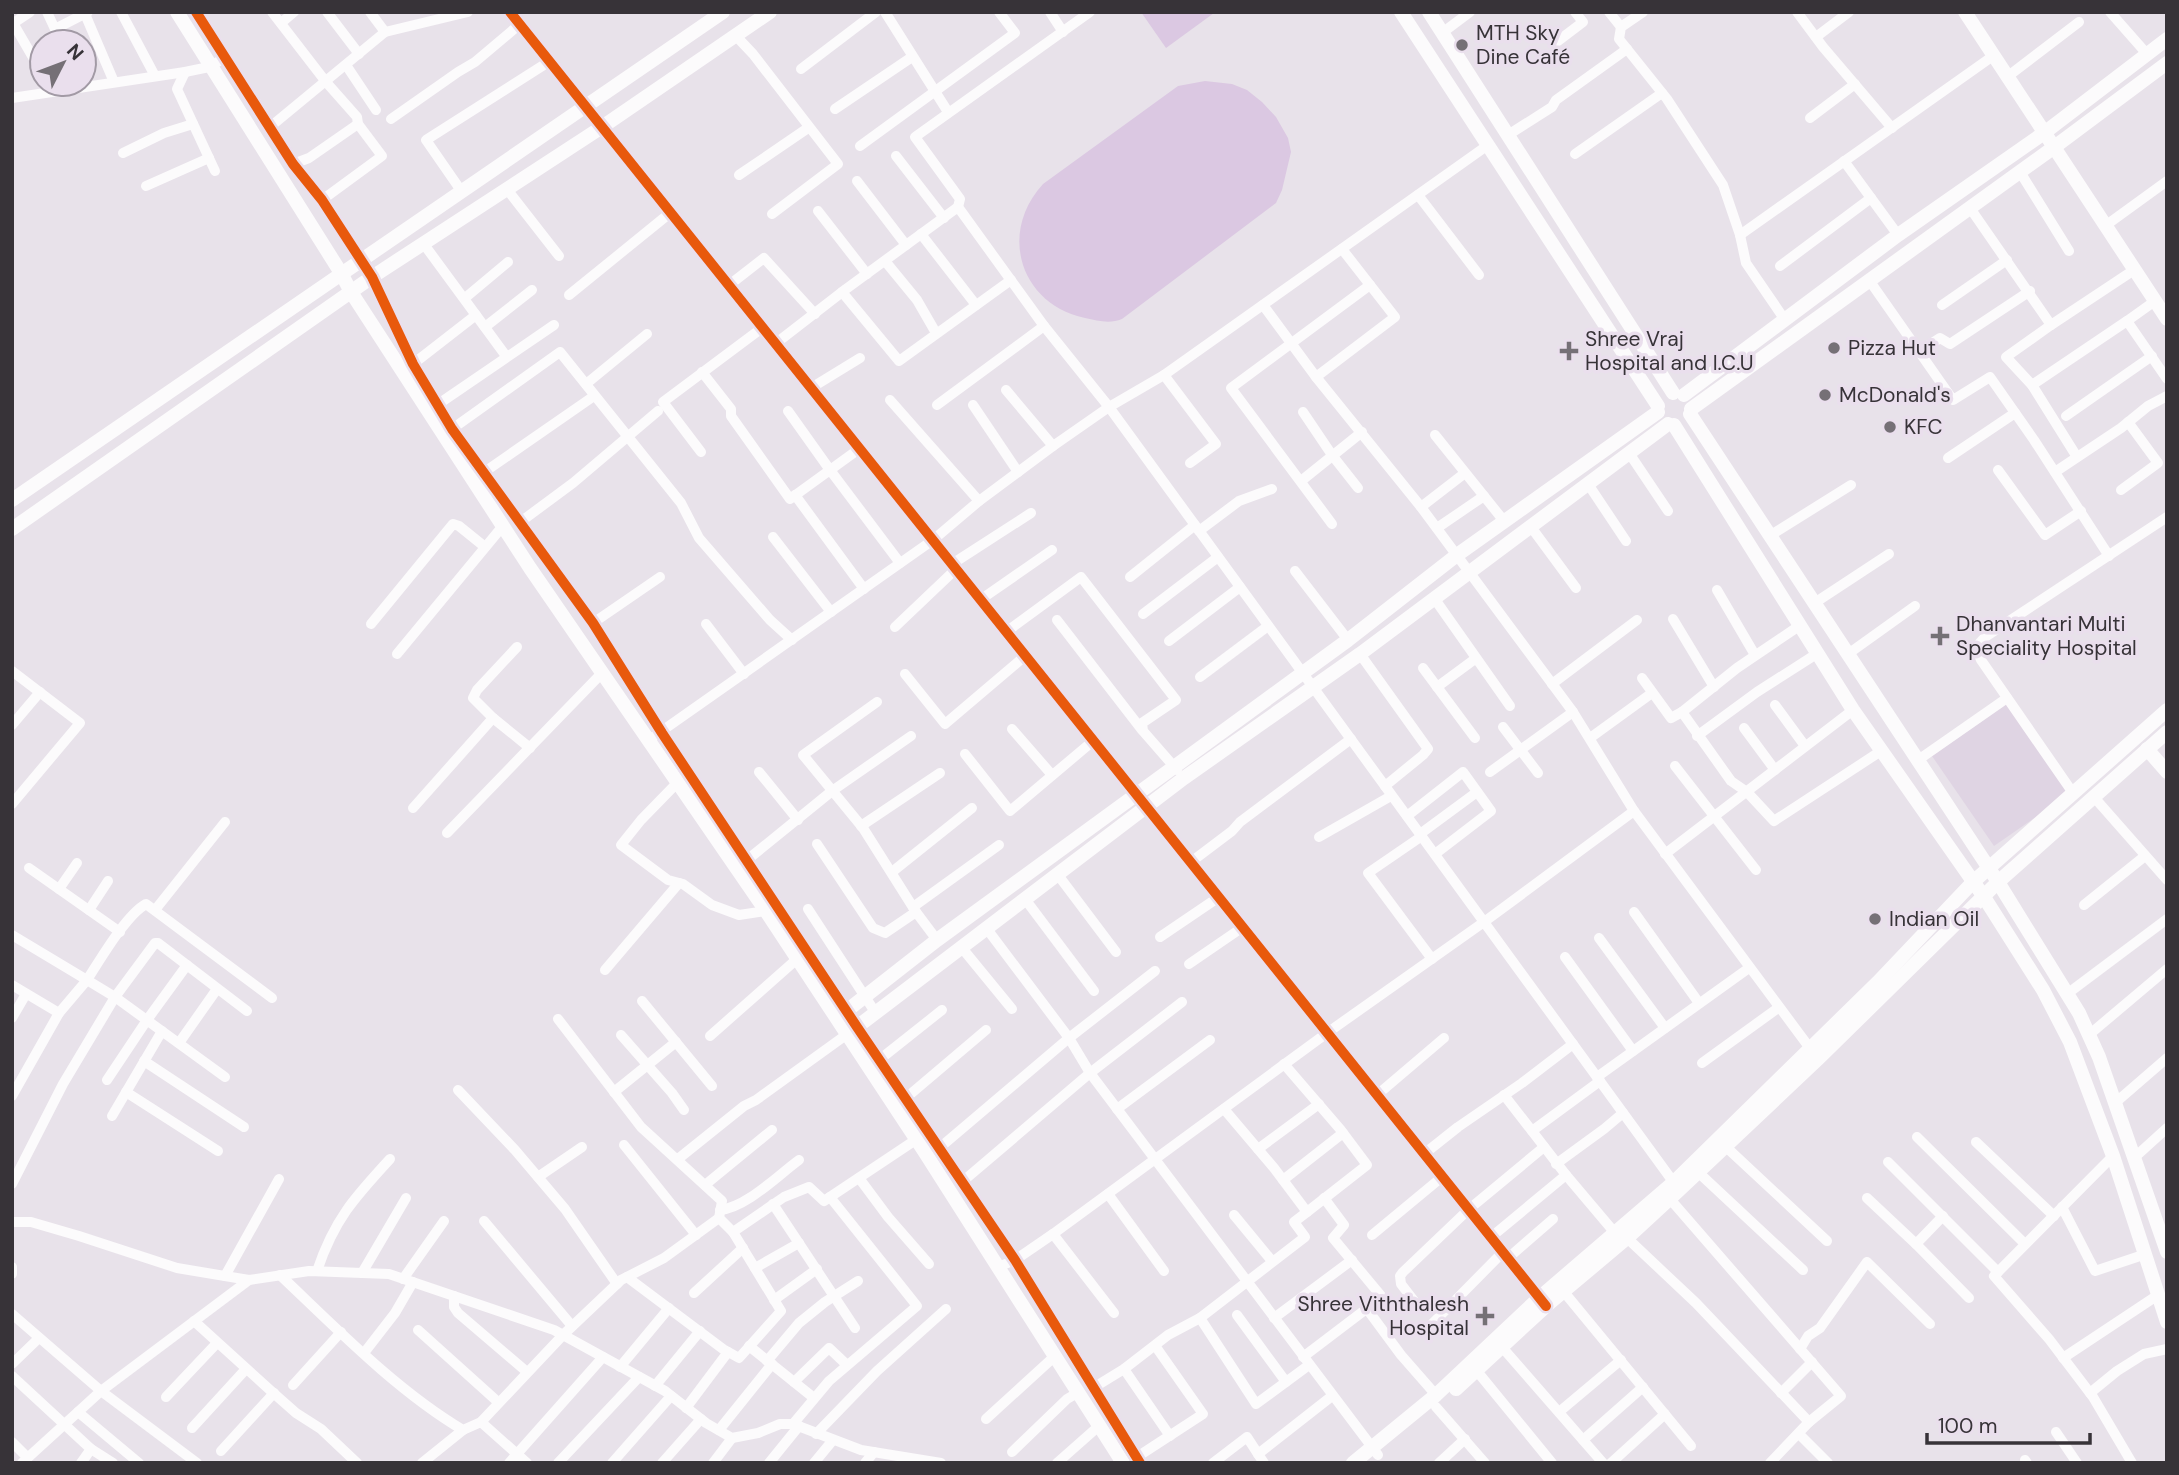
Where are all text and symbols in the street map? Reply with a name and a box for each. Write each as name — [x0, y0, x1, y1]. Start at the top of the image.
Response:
place label: MTH Sky Dine Café — [1476, 19, 1570, 71]
north arrow — [28, 28, 98, 98]
marker: MTH Sky Dine Café — [1454, 37, 1470, 53]
text: N — [61, 38, 89, 65]
place label: Shree Vraj Hospital and I.C.U — [1585, 325, 1754, 377]
place label: Pizza Hut — [1848, 334, 1936, 362]
marker: Pizza Hut — [1826, 340, 1842, 356]
marker: Shree Vraj Hospital and I.C.U — [1559, 341, 1579, 361]
place label: McDonald's — [1839, 381, 1951, 409]
marker: McDonald's — [1817, 387, 1833, 403]
place label: KFC — [1904, 413, 1943, 441]
marker: KFC — [1882, 419, 1898, 435]
place label: Dhanvantari Multi Speciality Hospital — [1956, 610, 2137, 662]
marker: Dhanvantari Multi Speciality Hospital — [1930, 626, 1950, 646]
place label: Indian Oil — [1889, 905, 1979, 933]
marker: Indian Oil — [1867, 911, 1883, 927]
place label: Shree Viththalesh Hospital — [1298, 1290, 1469, 1342]
marker: Shree Viththalesh Hospital — [1475, 1306, 1495, 1326]
scale bar — [1927, 1402, 2090, 1446]
text: 100 m — [1938, 1412, 1998, 1440]

